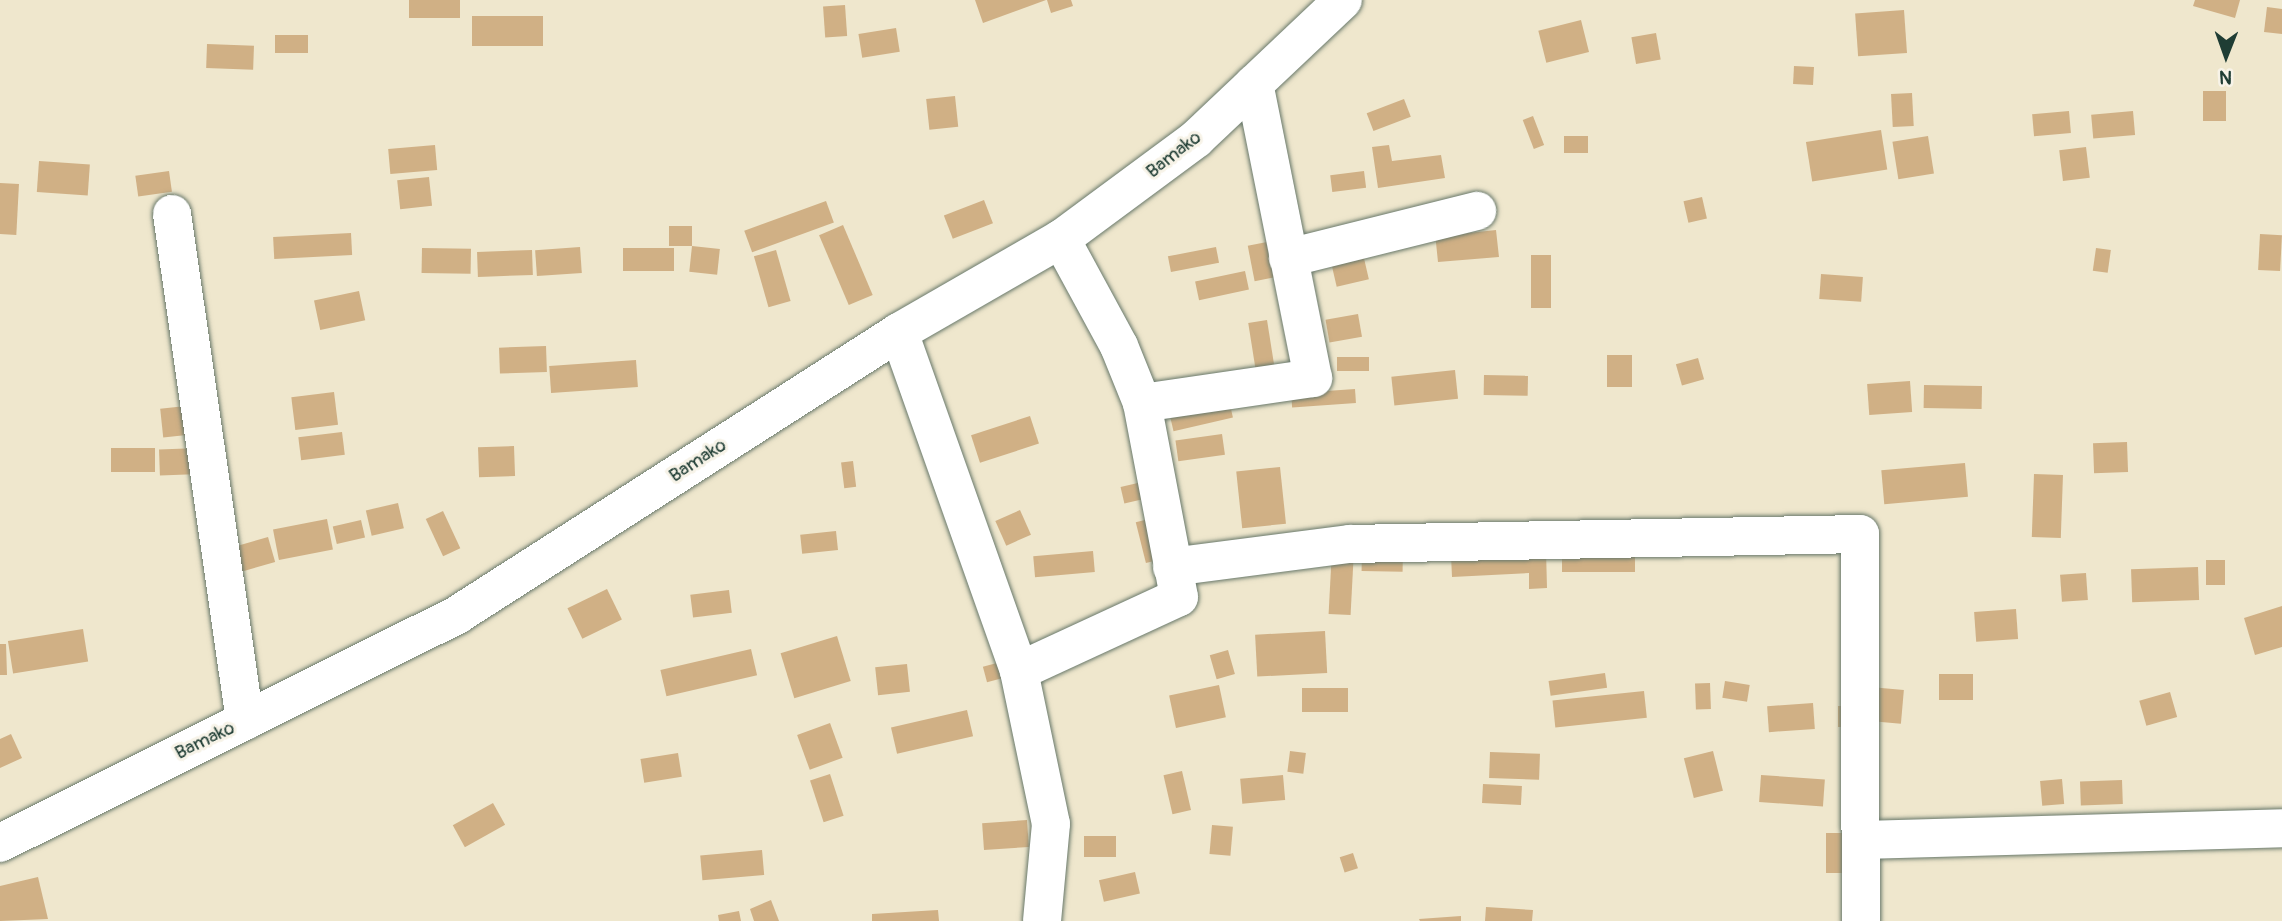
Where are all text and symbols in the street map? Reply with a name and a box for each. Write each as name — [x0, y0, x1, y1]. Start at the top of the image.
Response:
north arrow — [2191, 21, 2261, 91]
text: N — [2219, 65, 2232, 89]
street label: Bamako — [1142, 126, 1206, 184]
street label: Bamako — [665, 434, 731, 488]
street label: Bamako — [172, 717, 238, 765]

